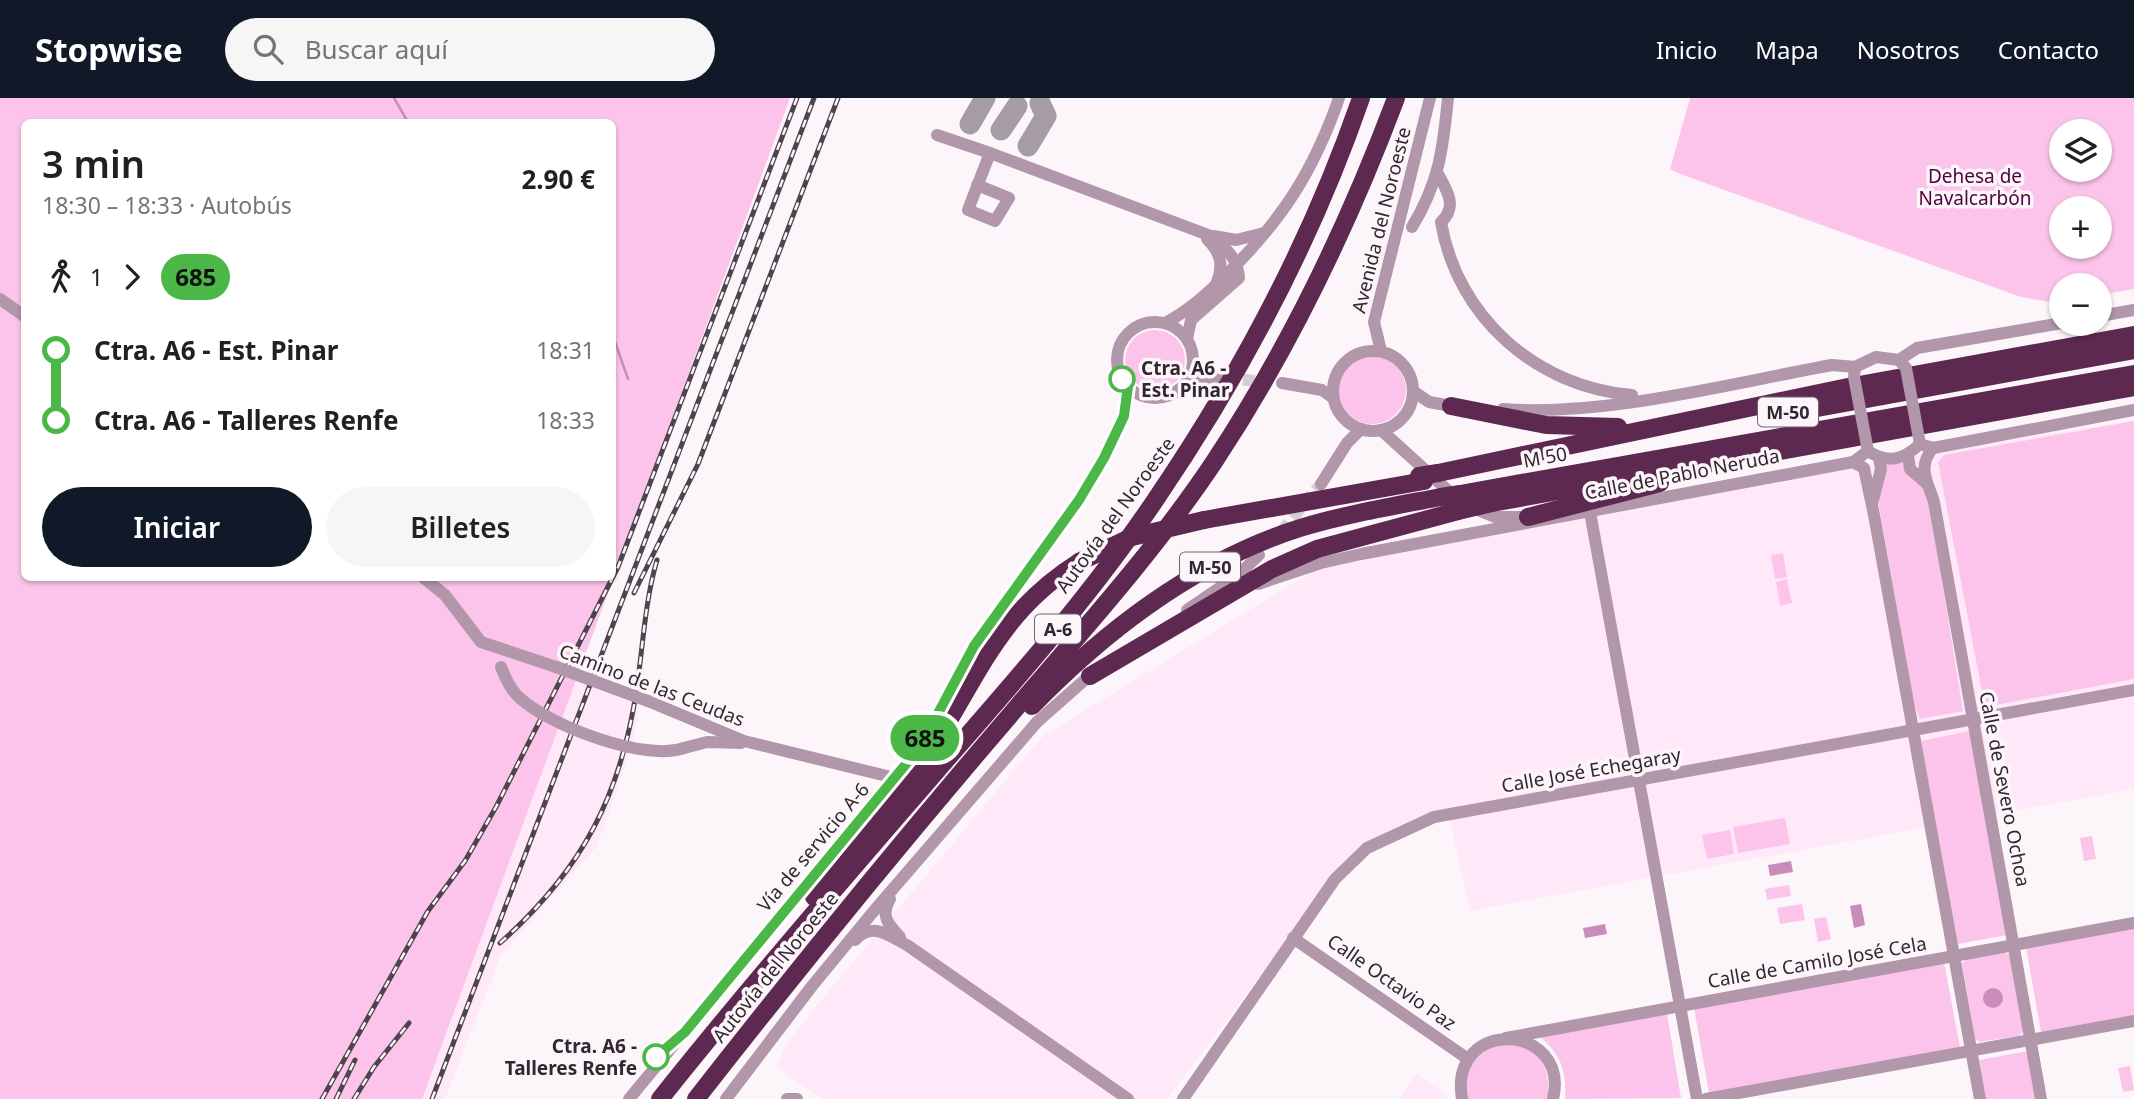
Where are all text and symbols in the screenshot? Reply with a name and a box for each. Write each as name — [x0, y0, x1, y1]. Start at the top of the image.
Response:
search box — [225, 18, 715, 81]
text: Stopwise — [35, 27, 183, 72]
icon: search — [249, 30, 287, 68]
text: Buscar aquí — [305, 31, 448, 67]
text: Inicio — [1656, 33, 1717, 66]
text: Mapa — [1755, 33, 1819, 66]
text: Nosotros — [1857, 33, 1960, 66]
text: Contacto — [1998, 33, 2099, 66]
map controls — [2049, 119, 2112, 336]
button: layers — [2049, 119, 2112, 182]
street label: Avenida del Noroeste — [1345, 124, 1417, 316]
text: 3 min — [42, 137, 145, 189]
text: 2.90 € — [521, 161, 595, 197]
park label: Dehesa de Navalcarbón — [1919, 163, 2031, 211]
text: 18:30 – 18:33 · Autobús — [42, 189, 292, 221]
button: + — [2049, 196, 2112, 259]
icon: walk — [42, 258, 80, 296]
icon: forward — [113, 258, 151, 296]
text: 685 — [175, 260, 216, 293]
text: 1 — [90, 261, 103, 293]
button: − — [2049, 273, 2112, 336]
text: Ctra. A6 - Est. Pinar — [94, 332, 338, 368]
text: 18:31 — [536, 334, 595, 366]
place label: Ctra. A6 - Est. Pinar — [1141, 355, 1230, 403]
marker: Ctra. A6 - Est. Pinar — [1109, 366, 1135, 392]
road number: M-50 — [1758, 398, 1818, 426]
text: Ctra. A6 - Talleres Renfe — [94, 402, 398, 438]
text: 18:33 — [536, 404, 595, 436]
street label: Autovía del Noroeste — [1050, 432, 1180, 598]
street label: M 50 — [1521, 440, 1569, 474]
street label: Calle de Pablo Neruda — [1582, 442, 1782, 506]
button: Iniciar — [42, 487, 312, 567]
button: Billetes — [326, 487, 595, 567]
road number: M-50 — [1180, 552, 1240, 582]
road number: A-6 — [1035, 614, 1081, 644]
street label: Camino de las Ceudas — [556, 638, 748, 732]
street label: Calle de Severo Ochoa — [1973, 689, 2037, 889]
line badge: 685 — [885, 715, 965, 761]
text: 685 — [904, 721, 946, 754]
street label: Calle José Echegaray — [1499, 741, 1683, 799]
street label: Vía de servicio A-6 — [751, 777, 875, 917]
street label: Autovía del Noroeste — [706, 886, 844, 1048]
street label: Calle Octavio Paz — [1322, 928, 1462, 1036]
street label: Calle de Camilo José Cela — [1705, 930, 1929, 994]
place label: Ctra. A6 - Talleres Renfe — [505, 1033, 637, 1081]
marker: Ctra. A6 - Talleres Renfe — [643, 1044, 669, 1070]

